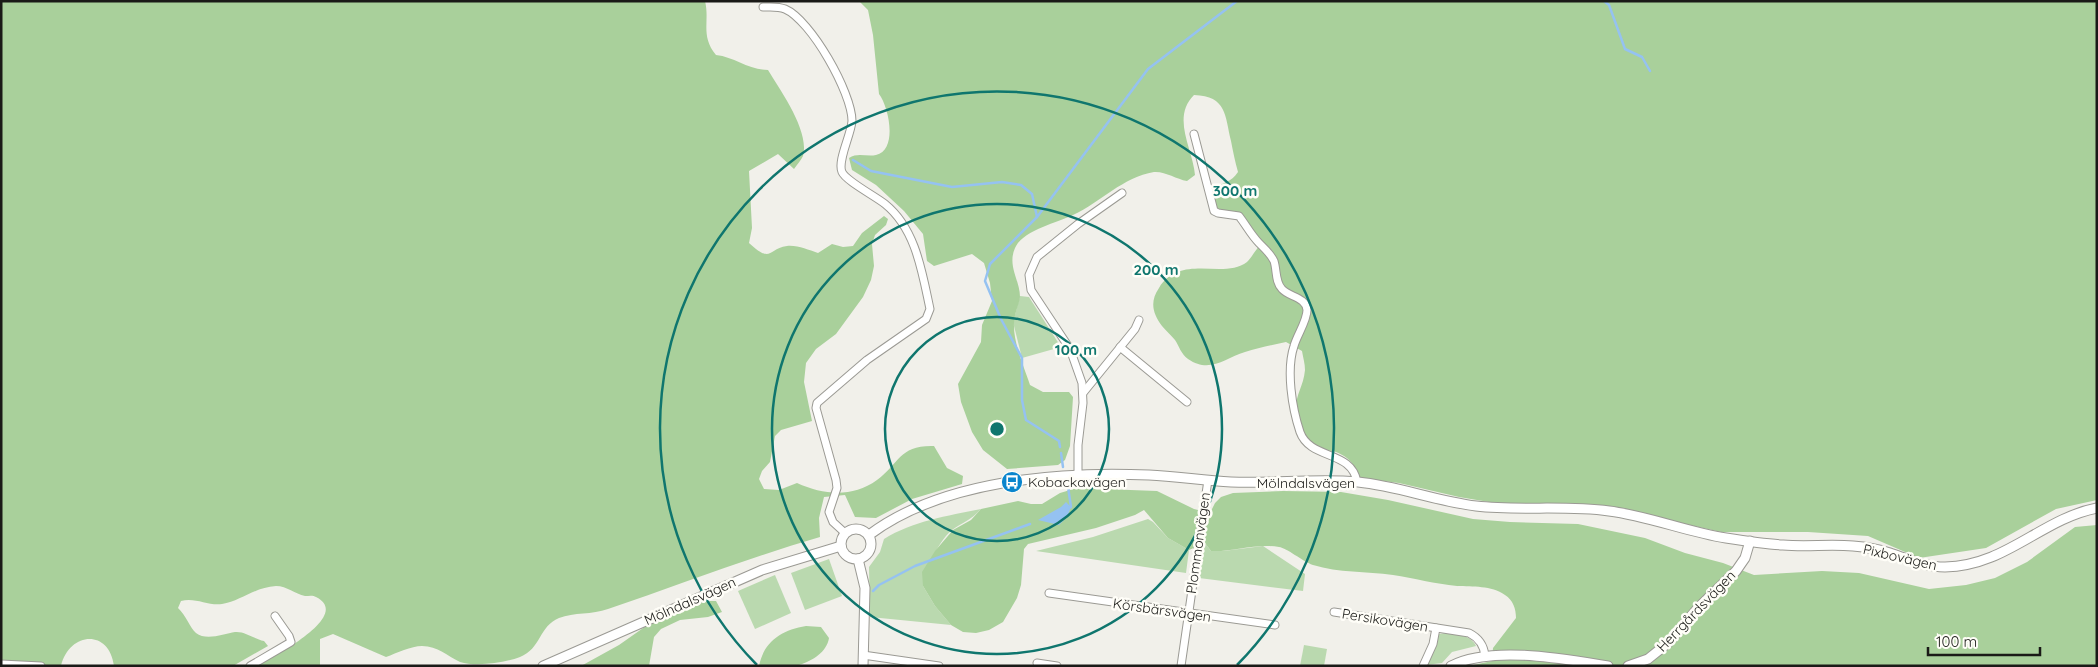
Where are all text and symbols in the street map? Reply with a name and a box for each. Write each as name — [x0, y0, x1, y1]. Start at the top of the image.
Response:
text: 300 m — [1213, 181, 1257, 200]
text: 200 m — [1134, 260, 1179, 279]
text: 100 m — [1055, 340, 1097, 359]
centre of rings — [988, 420, 1006, 438]
bus stop icon: Kobackavägen — [1000, 470, 1024, 494]
place label: Kobackavägen — [1028, 473, 1126, 491]
street label: Mölndalsvägen — [1257, 474, 1355, 492]
street label: Plommonvägen — [1182, 491, 1214, 595]
street label: Pixbovägen — [1861, 540, 1939, 574]
street label: Herrgårdsvägen — [1653, 567, 1739, 655]
street label: Mölndalsvägen — [641, 573, 739, 629]
street label: Körsbärsvägen — [1112, 594, 1212, 626]
street label: Persikovägen — [1341, 604, 1429, 636]
scale bar — [1928, 624, 2040, 656]
text: 100 m — [1936, 632, 1977, 651]

